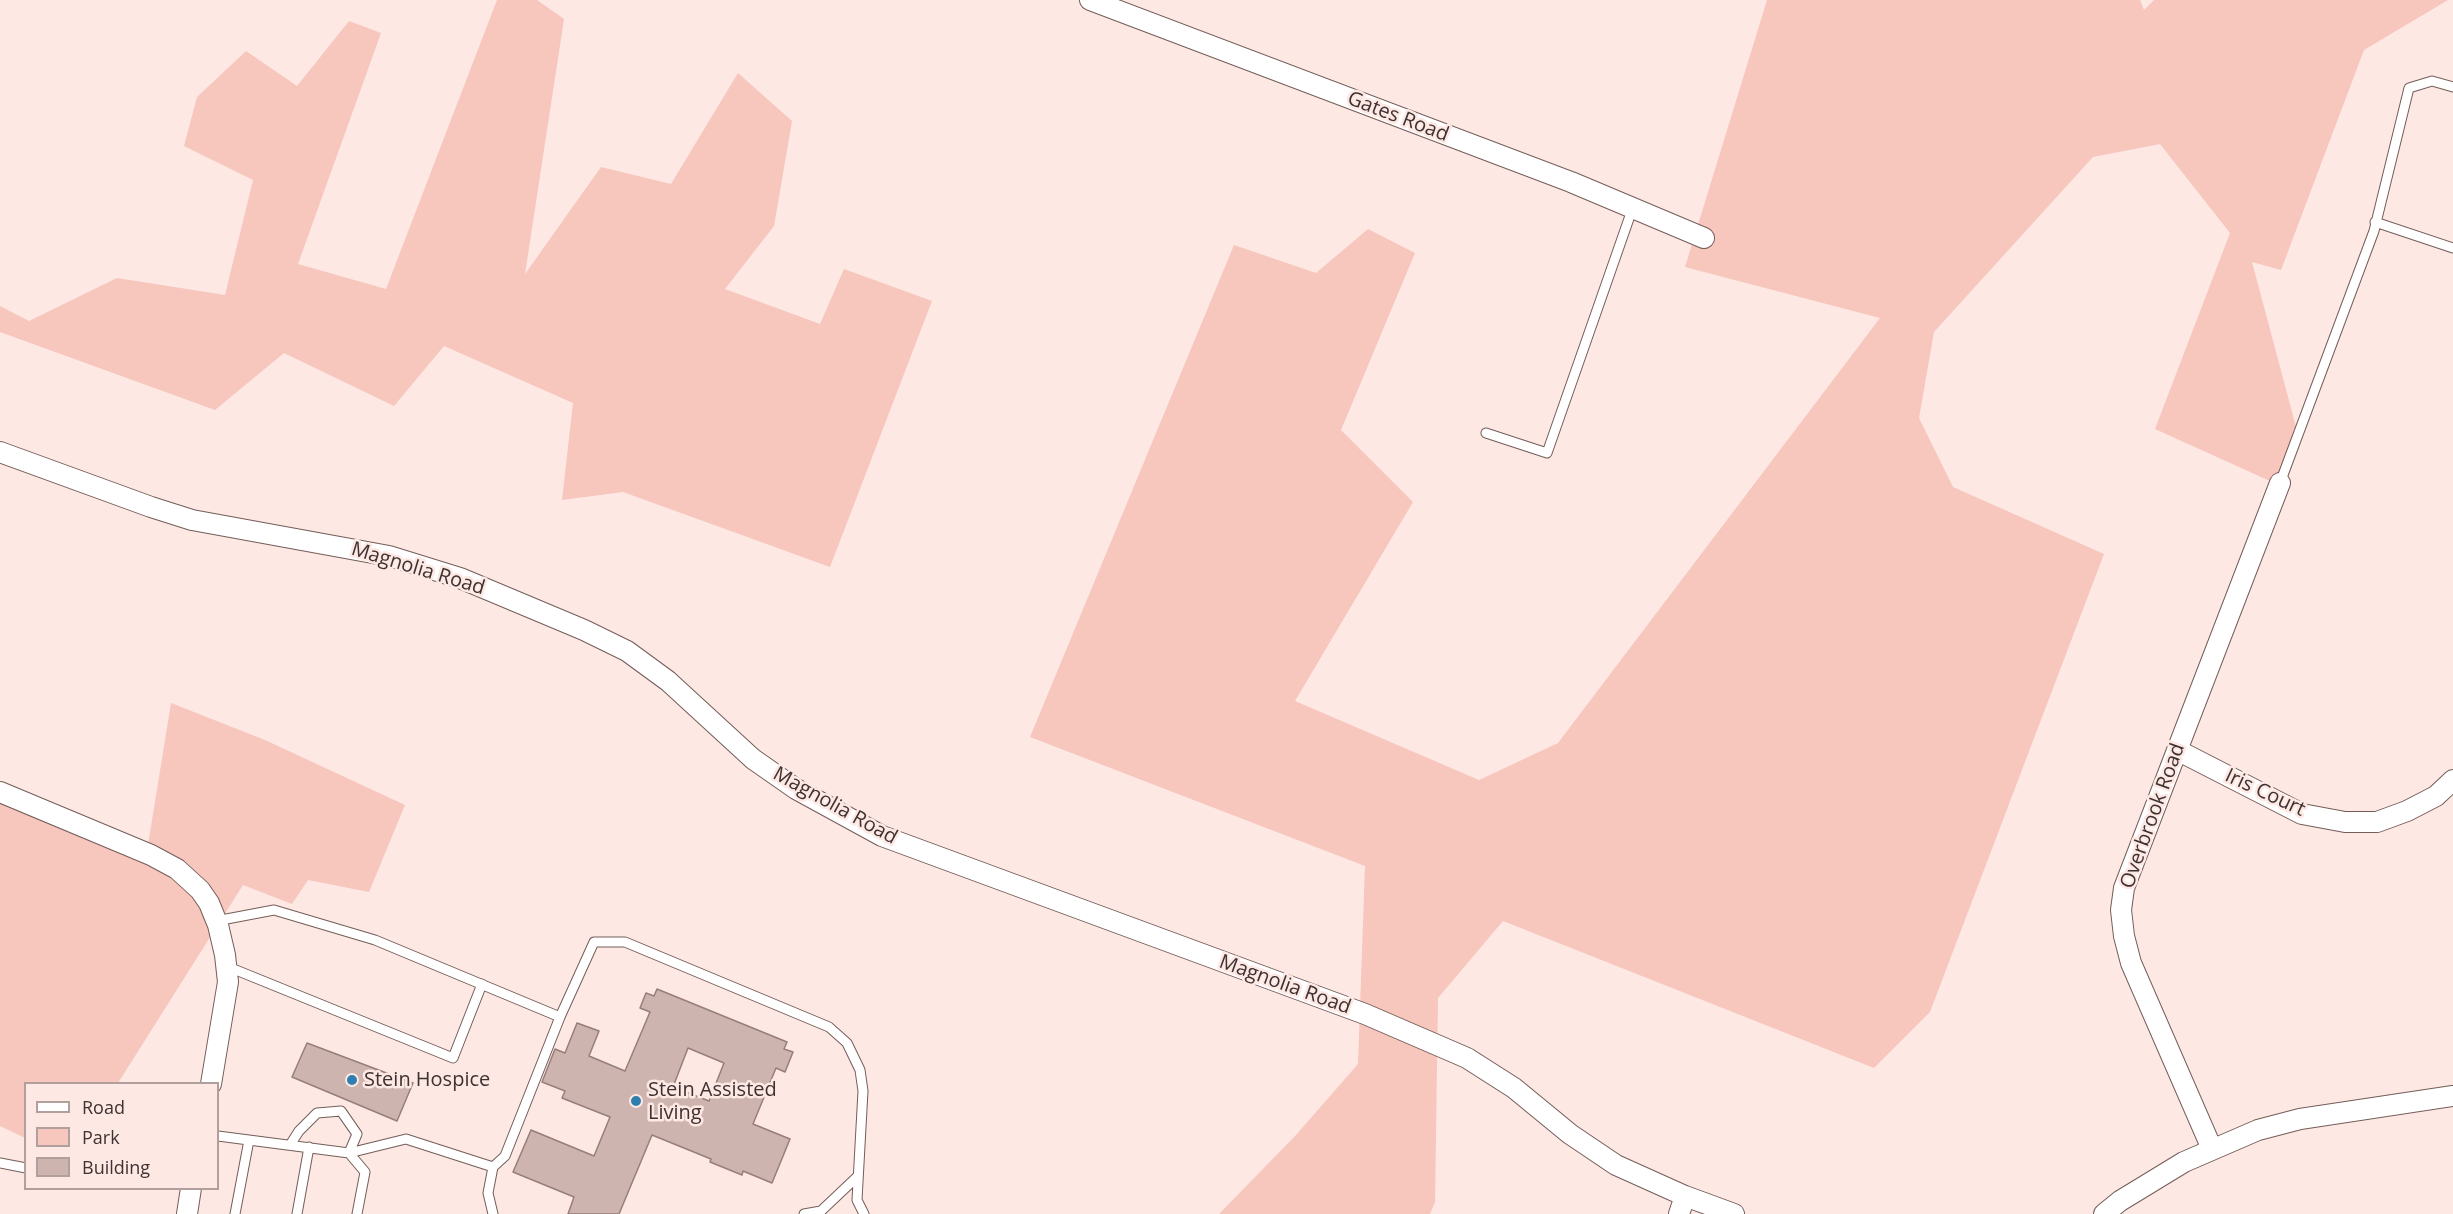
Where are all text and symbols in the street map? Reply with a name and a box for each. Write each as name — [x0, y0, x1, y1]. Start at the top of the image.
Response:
street label: Gates Road — [1344, 87, 1452, 147]
street label: Magnolia Road — [348, 537, 488, 601]
street label: Overbrook Road — [2116, 740, 2190, 892]
street label: Magnolia Road — [769, 762, 901, 850]
street label: Iris Court — [2221, 764, 2309, 822]
street label: Magnolia Road — [1216, 950, 1354, 1020]
place label: Stein Hospice — [364, 1068, 490, 1092]
marker: Stein Hospice — [345, 1073, 359, 1087]
place label: Stein Assisted Living — [648, 1078, 777, 1125]
legend — [24, 1082, 219, 1190]
marker: Stein Assisted Living — [629, 1094, 643, 1108]
text: Road — [82, 1095, 125, 1119]
text: Park — [82, 1125, 120, 1149]
text: Building — [82, 1155, 150, 1179]

